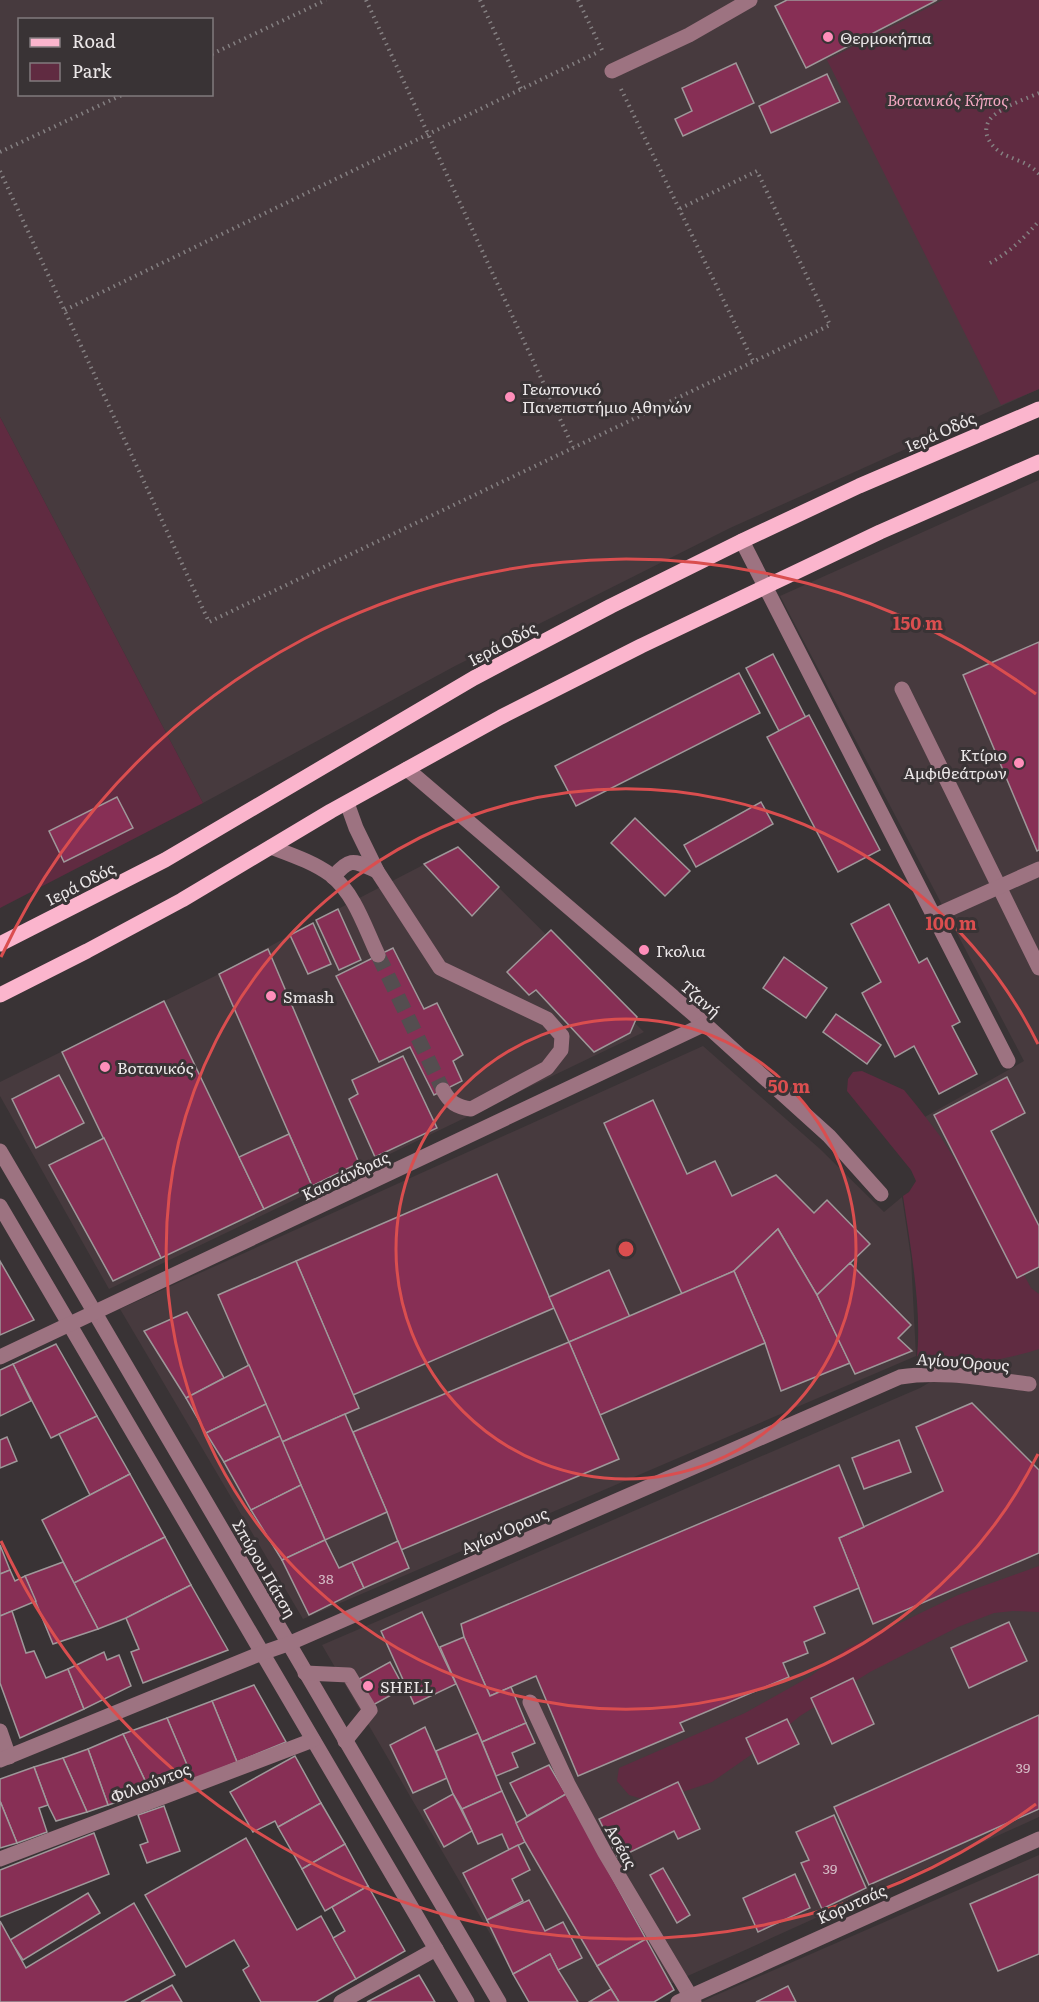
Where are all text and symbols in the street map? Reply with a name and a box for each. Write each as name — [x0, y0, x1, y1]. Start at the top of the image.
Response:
legend — [18, 18, 213, 96]
place label: Θερμοκήπια — [840, 25, 932, 49]
text: Road — [72, 27, 116, 54]
marker: Θερμοκήπια — [821, 30, 835, 44]
text: Park — [72, 57, 113, 84]
park label: Βοτανικός Κήπος — [887, 87, 1009, 111]
place label: Γεωπονικό Πανεπιστήμιο Αθηνών — [522, 376, 692, 418]
marker: Γεωπονικό Πανεπιστήμιο Αθηνών — [503, 390, 517, 404]
street label: Ιερά Οδός — [901, 405, 979, 457]
text: 150 m — [893, 609, 943, 636]
street label: Ιερά Οδός — [463, 615, 541, 671]
place label: Κτίριο Αμφιθεάτρων — [903, 742, 1007, 784]
marker: Κτίριο Αμφιθεάτρων — [1012, 756, 1026, 770]
street label: Ιερά Οδός — [41, 855, 119, 911]
text: 100 m — [925, 909, 977, 936]
place label: Γκολια — [656, 938, 706, 962]
marker: Γκολια — [637, 943, 651, 957]
street label: Τζανή — [676, 974, 726, 1022]
place label: Smash — [283, 984, 335, 1008]
marker: Smash — [264, 989, 278, 1003]
place label: Βοτανικός — [117, 1055, 194, 1079]
marker: Βοτανικός — [98, 1060, 112, 1074]
text: 50 m — [768, 1072, 810, 1099]
street label: Κασσάνδρας — [297, 1144, 393, 1206]
centre of rings — [616, 1239, 636, 1259]
street label: Αγίου Όρους — [916, 1346, 1010, 1376]
street label: Αγίου Όρους — [457, 1500, 551, 1560]
street label: Σπύρου Πάτση — [227, 1514, 303, 1622]
house number: 38 — [318, 1568, 334, 1588]
place label: SHELL — [380, 1674, 434, 1698]
marker: SHELL — [361, 1679, 375, 1693]
street label: Φιλιούντος — [106, 1756, 194, 1808]
house number: 39 — [1016, 1757, 1030, 1777]
street label: Ασέας — [600, 1819, 644, 1873]
house number: 39 — [823, 1858, 837, 1878]
street label: Κορυτσάς — [812, 1877, 890, 1929]

